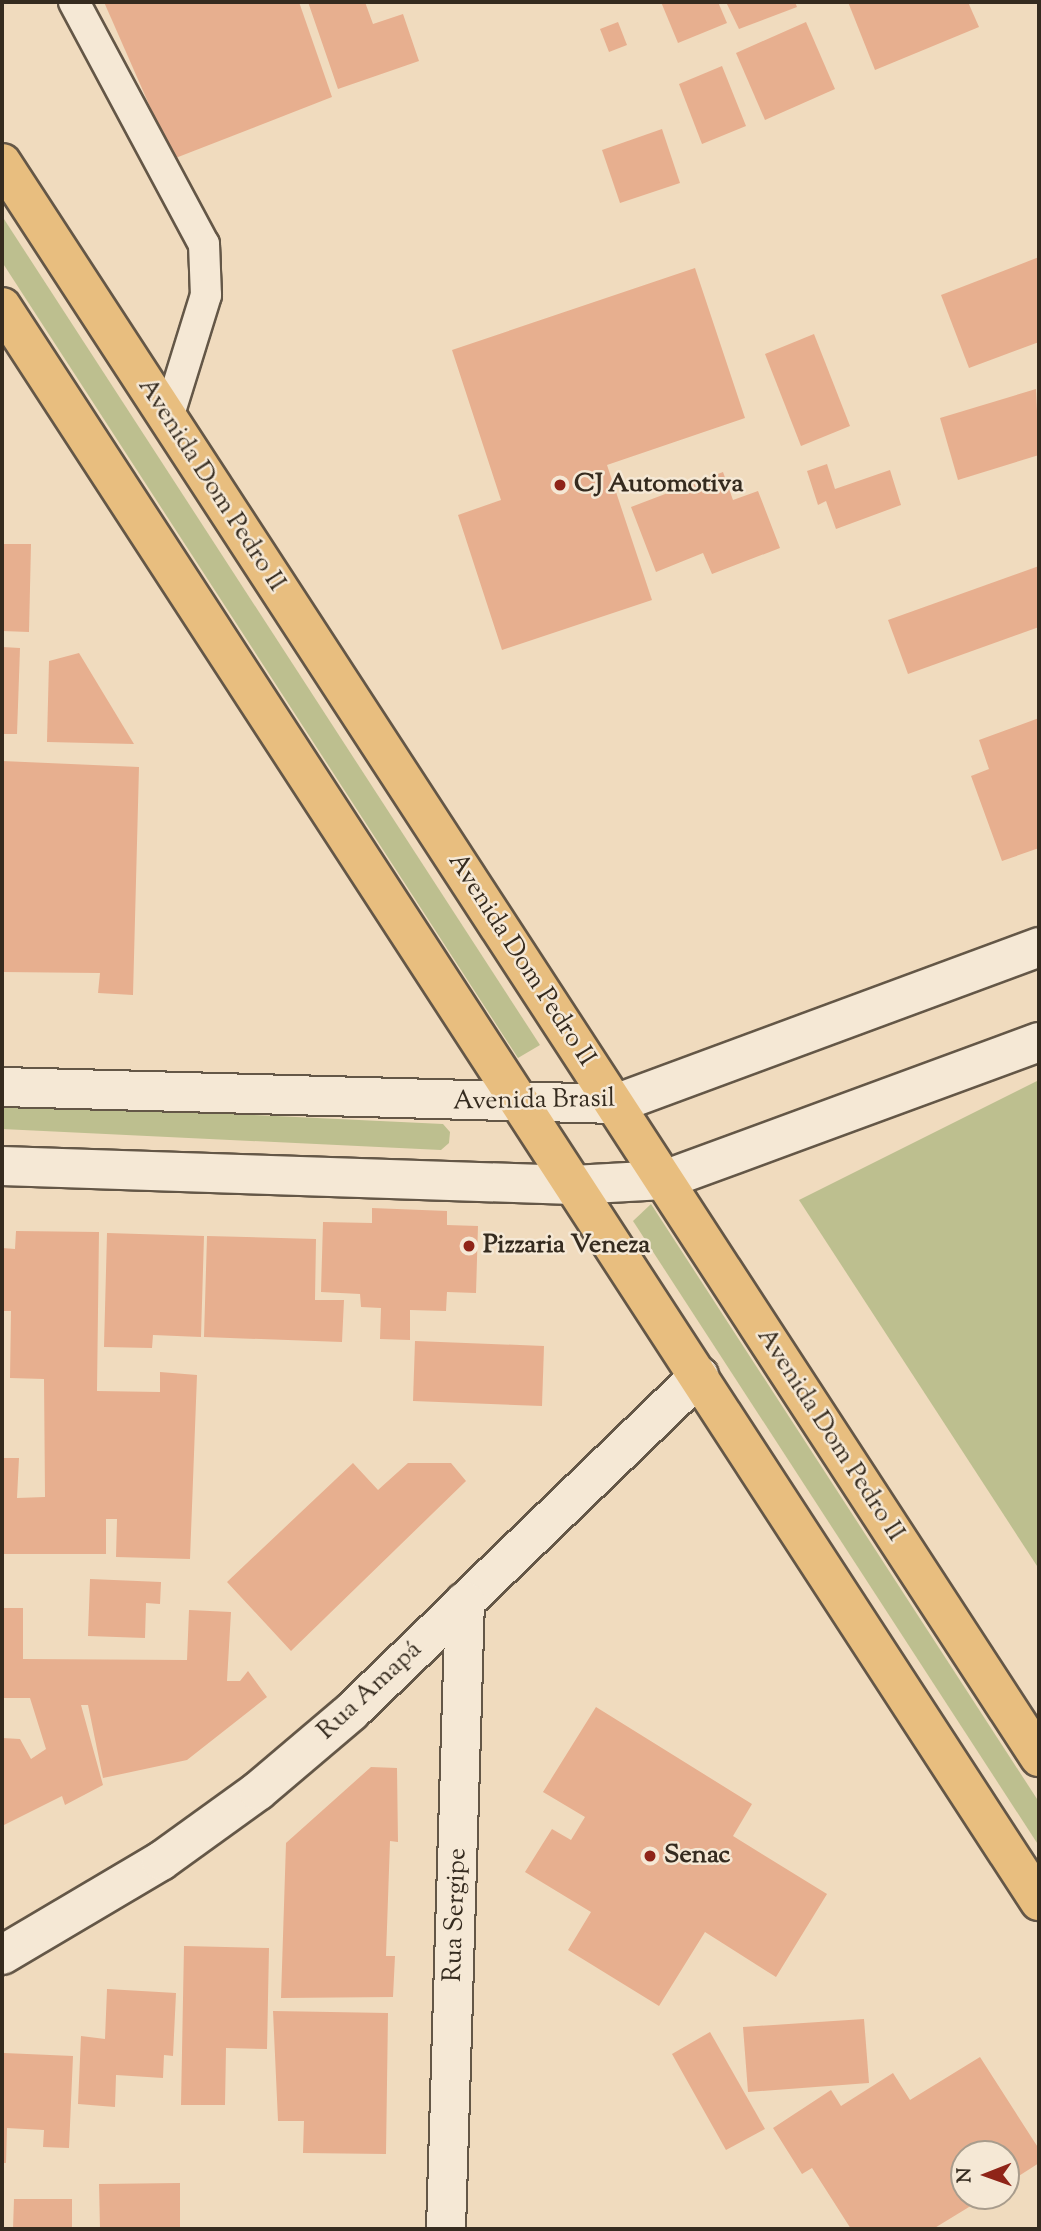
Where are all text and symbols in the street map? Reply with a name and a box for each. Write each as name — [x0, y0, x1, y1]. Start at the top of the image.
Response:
street label: Avenida Dom Pedro II — [130, 373, 292, 597]
place label: CJ Automotiva — [574, 469, 743, 501]
marker: CJ Automotiva — [552, 477, 568, 493]
street label: Avenida Dom Pedro II — [440, 848, 602, 1072]
street label: Avenida Brasil — [453, 1084, 615, 1118]
place label: Pizzaria Veneza — [483, 1230, 650, 1262]
marker: Pizzaria Veneza — [461, 1238, 477, 1254]
street label: Avenida Dom Pedro II — [749, 1323, 911, 1547]
street label: Rua Amapá — [311, 1635, 429, 1747]
place label: Senac — [664, 1840, 730, 1872]
street label: Rua Sergipe — [438, 1847, 474, 1983]
marker: Senac — [642, 1848, 658, 1864]
north arrow — [950, 2140, 1020, 2210]
text: N — [952, 2168, 979, 2183]

